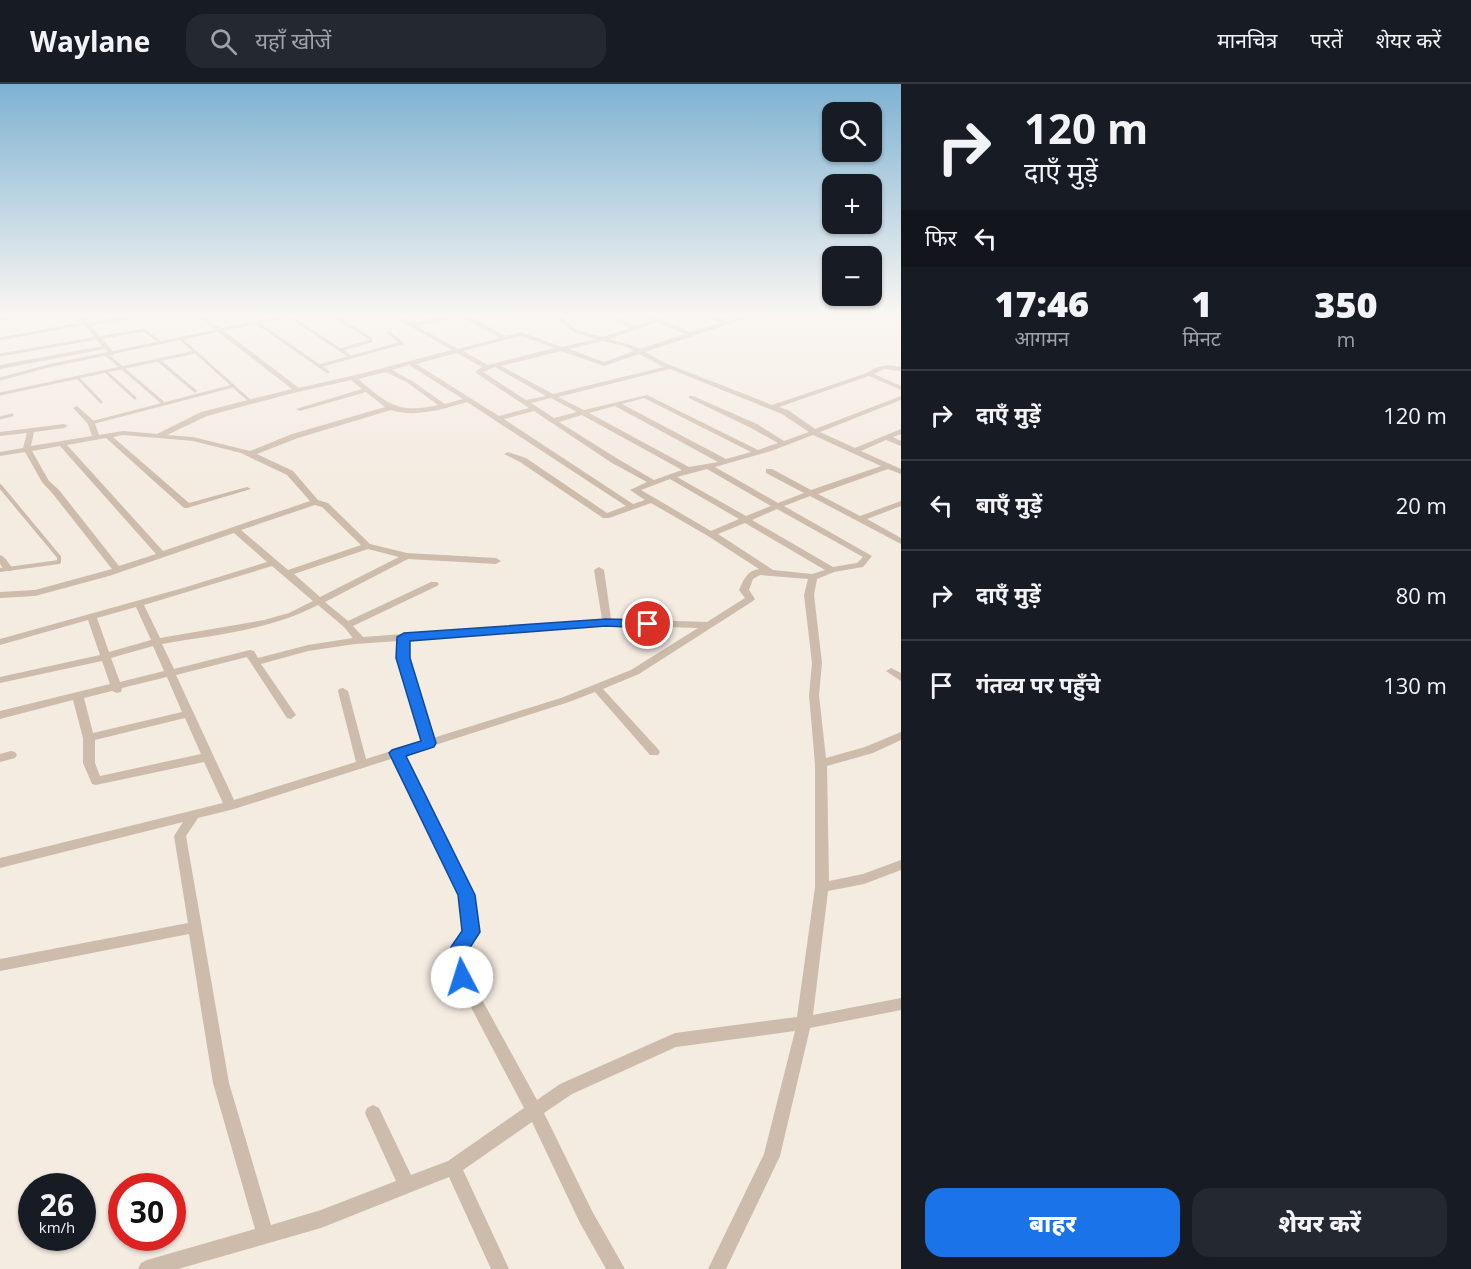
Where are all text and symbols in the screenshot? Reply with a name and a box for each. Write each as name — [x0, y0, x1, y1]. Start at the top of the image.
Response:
search box — [186, 14, 606, 68]
text: Waylane — [30, 22, 150, 60]
icon: search — [207, 25, 240, 58]
text: यहाँ खोजें — [255, 25, 331, 55]
text: मानचित्र — [1217, 26, 1277, 54]
text: परतें — [1310, 26, 1343, 54]
text: शेयर करें — [1376, 26, 1441, 54]
text: 120 m — [1024, 99, 1148, 156]
map controls — [822, 102, 882, 306]
button: search — [822, 102, 882, 162]
icon: right — [925, 108, 1003, 186]
text: दाएँ मुड़ें — [1024, 153, 1098, 190]
button: + — [822, 174, 882, 234]
text: फिर — [925, 222, 957, 252]
icon: left — [969, 222, 1002, 255]
button: − — [822, 246, 882, 306]
text: 17:46 — [994, 279, 1089, 328]
text: 1 — [1191, 279, 1212, 328]
text: 350 — [1314, 280, 1378, 329]
text: आगमन — [1014, 325, 1069, 352]
text: मिनट — [1183, 325, 1221, 352]
text: m — [1337, 326, 1355, 353]
icon: right — [925, 399, 958, 432]
text: दाएँ मुड़ें — [976, 399, 1041, 429]
text: 120 m — [1383, 400, 1447, 430]
icon: left — [925, 489, 958, 522]
text: बाएँ मुड़ें — [976, 489, 1042, 519]
text: 20 m — [1396, 490, 1447, 520]
icon: right — [925, 579, 958, 612]
text: दाएँ मुड़ें — [976, 579, 1041, 609]
text: 80 m — [1396, 580, 1447, 610]
pin — [622, 598, 673, 649]
icon: arrive — [631, 607, 664, 640]
icon: arrive — [925, 669, 958, 702]
text: गंतव्य पर पहुँचे — [976, 669, 1101, 699]
text: 130 m — [1383, 670, 1447, 700]
position arrow — [430, 945, 494, 1009]
speed limit sign: 30 — [108, 1173, 186, 1251]
text: 26 — [40, 1184, 74, 1225]
button: बाहर — [925, 1188, 1180, 1257]
button: शेयर करें — [1192, 1188, 1447, 1257]
text: km/h — [39, 1217, 75, 1237]

